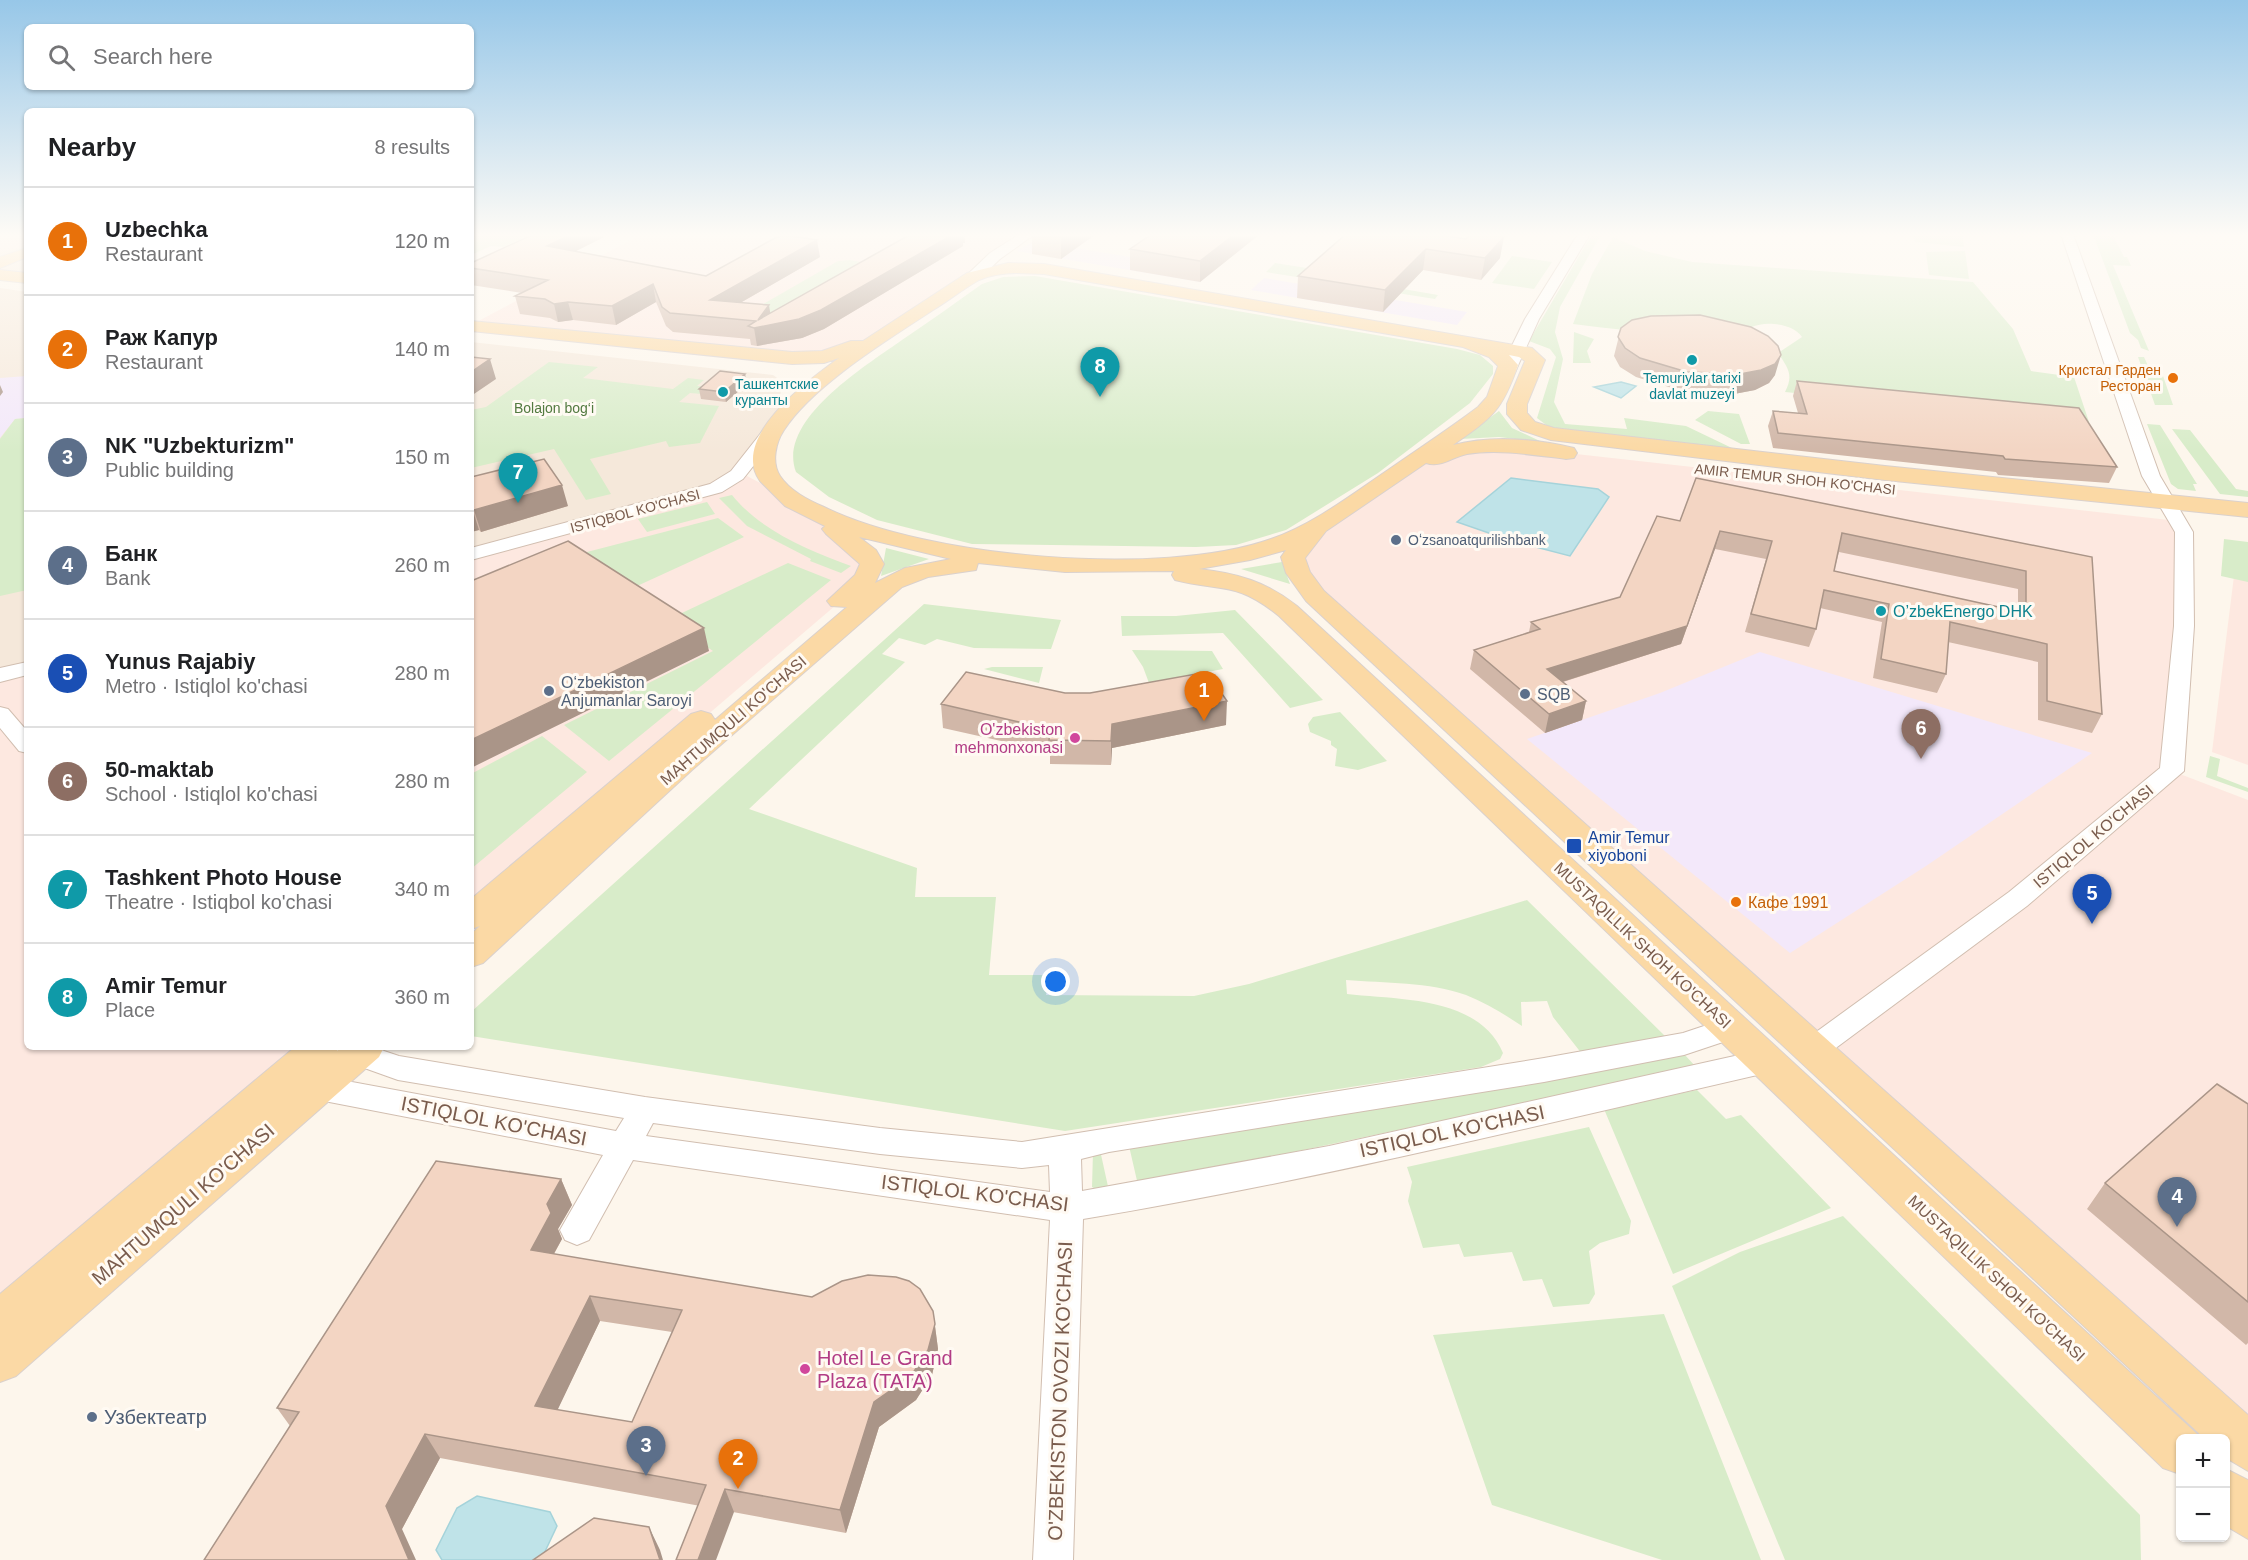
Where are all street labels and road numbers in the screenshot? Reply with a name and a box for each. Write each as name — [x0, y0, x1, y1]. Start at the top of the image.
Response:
street label: AMIR TEMUR SHOH KO'CHASI — [1694, 460, 1896, 498]
street label: ISTIQBOL KO'CHASI — [568, 486, 702, 536]
street label: MAHTUMQULI KO'CHASI — [657, 653, 809, 788]
street label: ISTIQLOL KO'CHASI — [2030, 781, 2157, 891]
street label: MUSTAQILLIK SHOH KO'CHASI — [1551, 859, 1734, 1032]
street label: ISTIQLOL KO'CHASI — [399, 1092, 589, 1150]
street label: ISTIQLOL KO'CHASI — [1357, 1101, 1547, 1161]
street label: MAHTUMQULI KO'CHASI — [88, 1119, 278, 1289]
street label: ISTIQLOL KO'CHASI — [880, 1171, 1070, 1215]
street label: MUSTAQILLIK SHOH KO'CHASI — [1905, 1192, 2088, 1365]
street label: O'ZBEKISTON OVOZI KO'CHASI — [1044, 1241, 1076, 1541]

